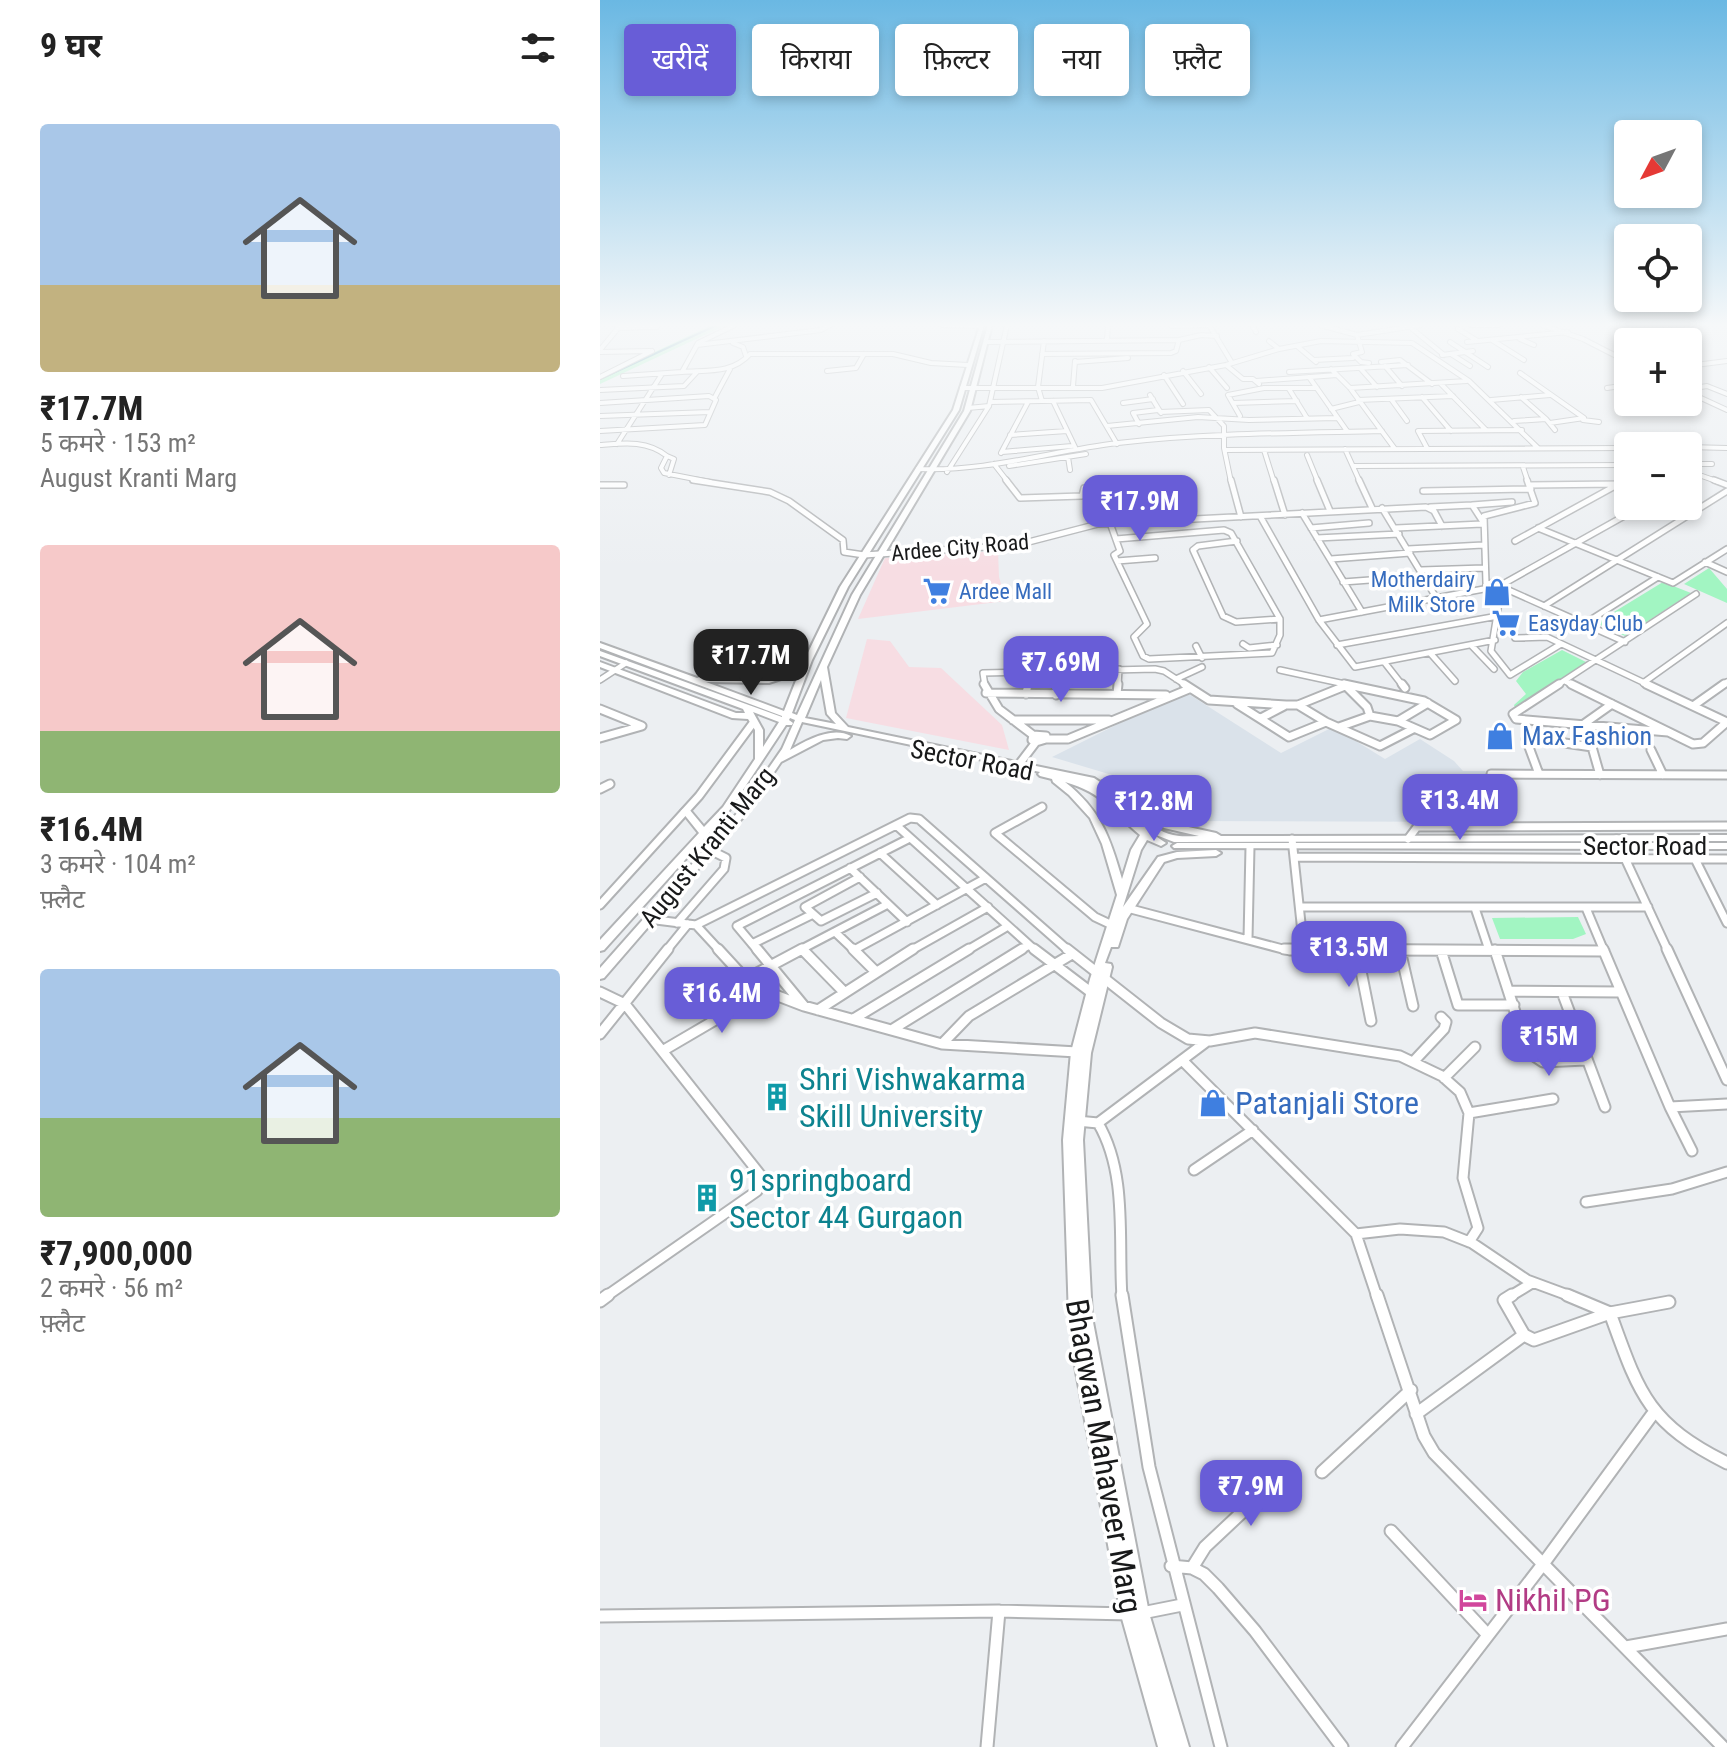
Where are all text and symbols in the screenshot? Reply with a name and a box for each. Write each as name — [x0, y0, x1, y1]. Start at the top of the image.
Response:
chip: खरीदें — [624, 24, 736, 96]
chip: किराया — [752, 24, 879, 96]
chip: फ़िल्टर — [895, 24, 1018, 96]
chip: नया — [1034, 24, 1129, 96]
chip: फ़्लैट — [1145, 24, 1250, 96]
text: 9 घर — [40, 25, 102, 65]
icon: filters — [516, 26, 560, 70]
north arrow — [1614, 120, 1702, 208]
map controls — [1614, 120, 1702, 520]
icon: home — [228, 176, 372, 320]
button: locate — [1614, 224, 1702, 312]
button: + — [1614, 328, 1702, 416]
text: ₹17.7M — [40, 388, 143, 428]
text: 5 कमरे · 153 m² — [40, 428, 196, 458]
button: − — [1614, 432, 1702, 520]
text: August Kranti Marg — [40, 463, 237, 493]
pin: ₹17.9M — [1075, 475, 1205, 543]
text: ₹17.9M — [1101, 486, 1180, 516]
street label: Ardee City Road — [890, 529, 1030, 566]
place label: Motherdairy Milk Store — [1371, 567, 1475, 617]
supermarket icon: Ardee Mall — [922, 576, 952, 606]
shop icon: Motherdairy Milk Store — [1482, 577, 1512, 607]
place label: Ardee Mall — [959, 579, 1052, 604]
icon: home — [228, 597, 372, 741]
supermarket icon: Easyday Club — [1491, 608, 1521, 638]
place label: Easyday Club — [1528, 611, 1643, 636]
pin: ₹17.7M — [686, 629, 816, 697]
pin: ₹7.69M — [996, 636, 1126, 704]
text: ₹17.7M — [712, 640, 791, 670]
text: ₹7.69M — [1022, 647, 1101, 677]
shop icon: Max Fashion — [1485, 721, 1515, 751]
place label: Max Fashion — [1522, 721, 1652, 751]
street label: Sector Road — [908, 733, 1036, 787]
street label: August Kranti Marg — [633, 761, 781, 933]
pin: ₹13.4M — [1395, 774, 1525, 842]
pin: ₹12.8M — [1089, 775, 1219, 843]
text: ₹13.4M — [1421, 785, 1500, 815]
text: ₹12.8M — [1115, 786, 1194, 816]
text: ₹16.4M — [40, 809, 143, 849]
street label: Sector Road — [1583, 831, 1707, 861]
text: 3 कमरे · 104 m² — [40, 849, 196, 879]
text: फ़्लैट — [40, 884, 85, 914]
pin: ₹13.5M — [1284, 921, 1414, 989]
text: ₹13.5M — [1310, 932, 1389, 962]
pin: ₹16.4M — [657, 967, 787, 1035]
text: ₹16.4M — [683, 978, 762, 1008]
pin: ₹15M — [1502, 1010, 1596, 1078]
icon: home — [228, 1021, 372, 1165]
text: ₹15M — [1520, 1021, 1578, 1051]
place label: Shri Vishwakarma Skill University — [799, 1060, 1026, 1135]
building icon: Shri Vishwakarma Skill University — [762, 1082, 792, 1112]
place label: Patanjali Store — [1235, 1084, 1419, 1122]
shop icon: Patanjali Store — [1198, 1088, 1228, 1118]
place label: 91springboard Sector 44 Gurgaon — [729, 1161, 963, 1236]
building icon: 91springboard Sector 44 Gurgaon — [692, 1183, 722, 1213]
text: ₹7,900,000 — [40, 1233, 193, 1273]
text: 2 कमरे · 56 m² — [40, 1273, 183, 1303]
street label: Bhagwan Mahaveer Marg — [1058, 1296, 1150, 1616]
text: फ़्लैट — [40, 1308, 85, 1338]
pin: ₹7.9M — [1195, 1460, 1307, 1528]
text: ₹7.9M — [1218, 1471, 1284, 1501]
place label: Nikhil PG — [1495, 1581, 1611, 1619]
hotel icon: Nikhil PG — [1458, 1585, 1488, 1615]

